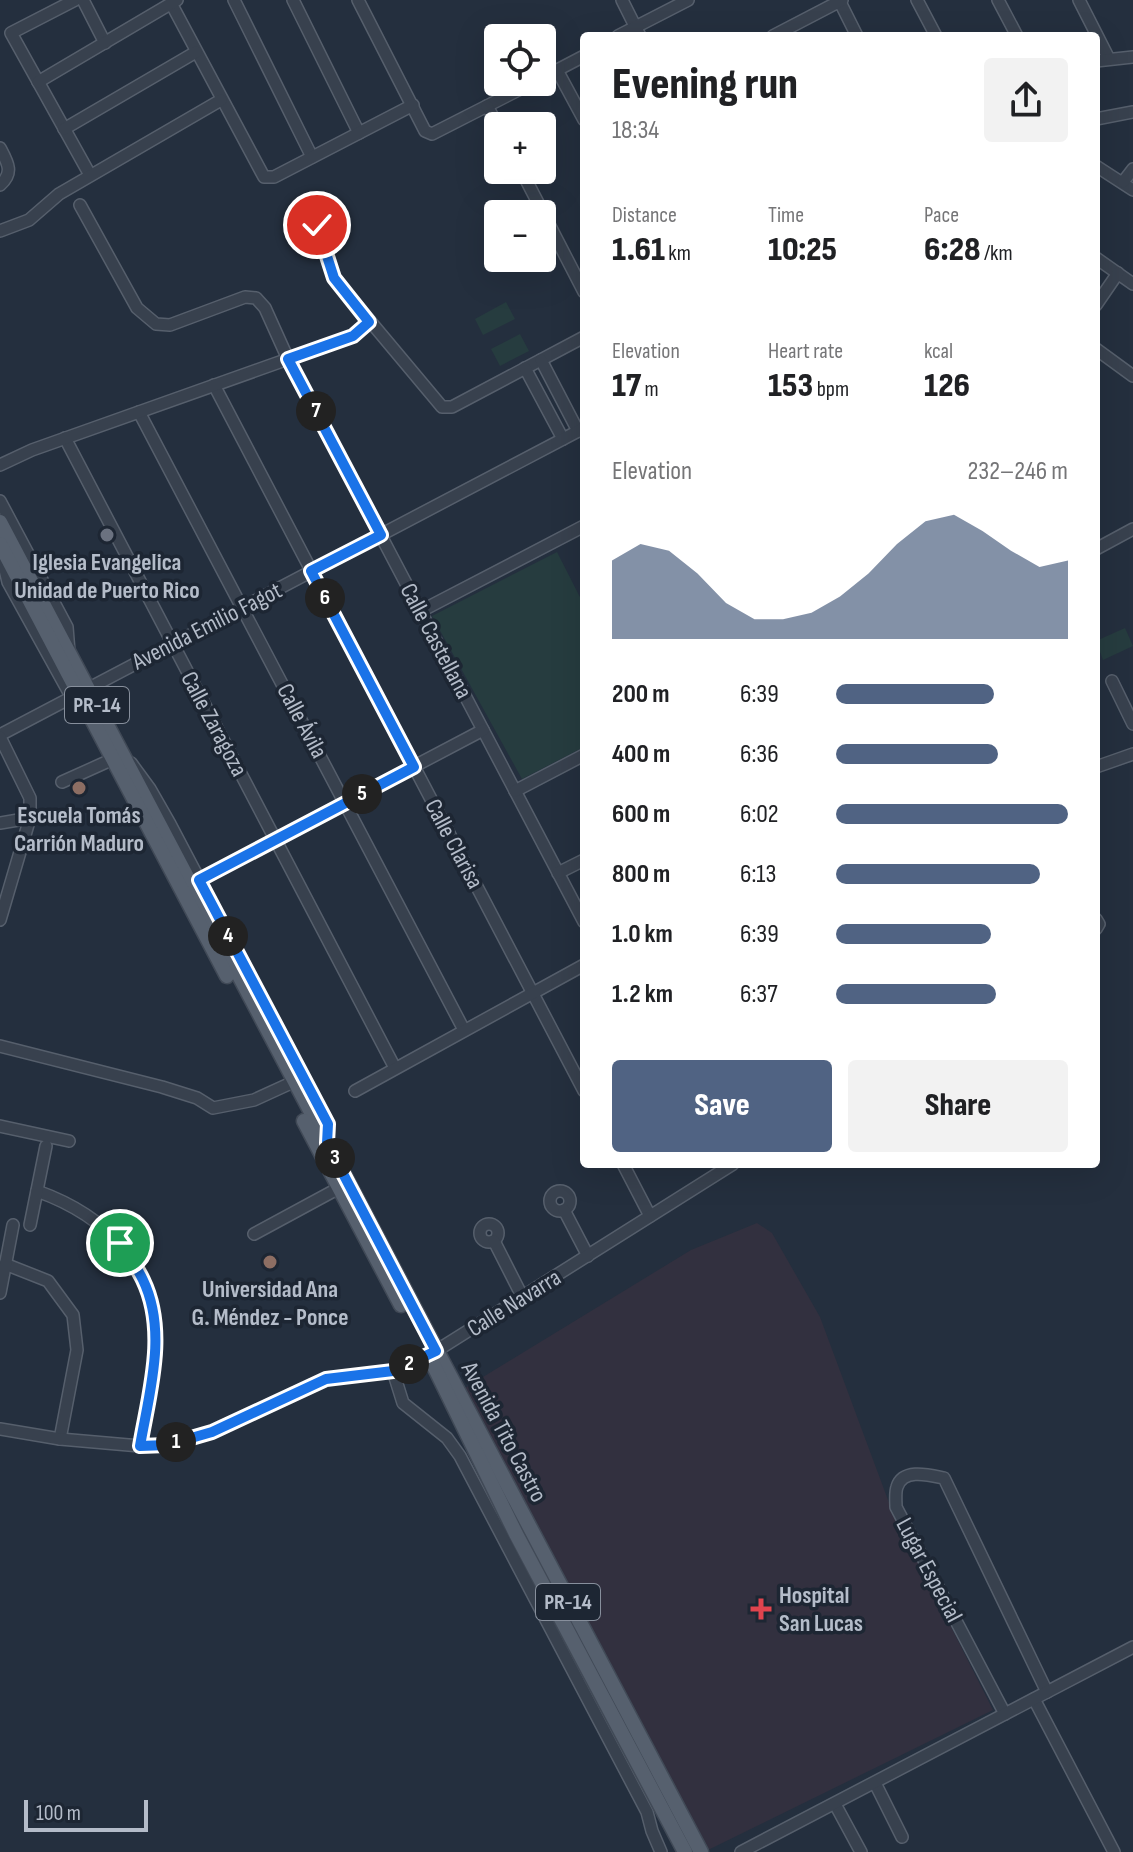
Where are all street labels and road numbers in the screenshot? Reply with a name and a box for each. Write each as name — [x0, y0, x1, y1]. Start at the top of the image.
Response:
street label: Avenida Emilio Fagot — [126, 576, 287, 677]
street label: Calle Castellana — [394, 578, 478, 704]
street label: Calle Zaragoza — [174, 667, 254, 781]
street label: Calle Ávila — [270, 679, 334, 763]
road number: PR-14 — [65, 687, 129, 723]
street label: Calle Clarisa — [418, 794, 490, 894]
street label: Calle Navarra — [462, 1263, 566, 1343]
street label: Avenida Tito Castro — [454, 1356, 553, 1507]
street label: Lugar Especial — [889, 1513, 969, 1627]
road number: PR-14 — [536, 1584, 600, 1620]

